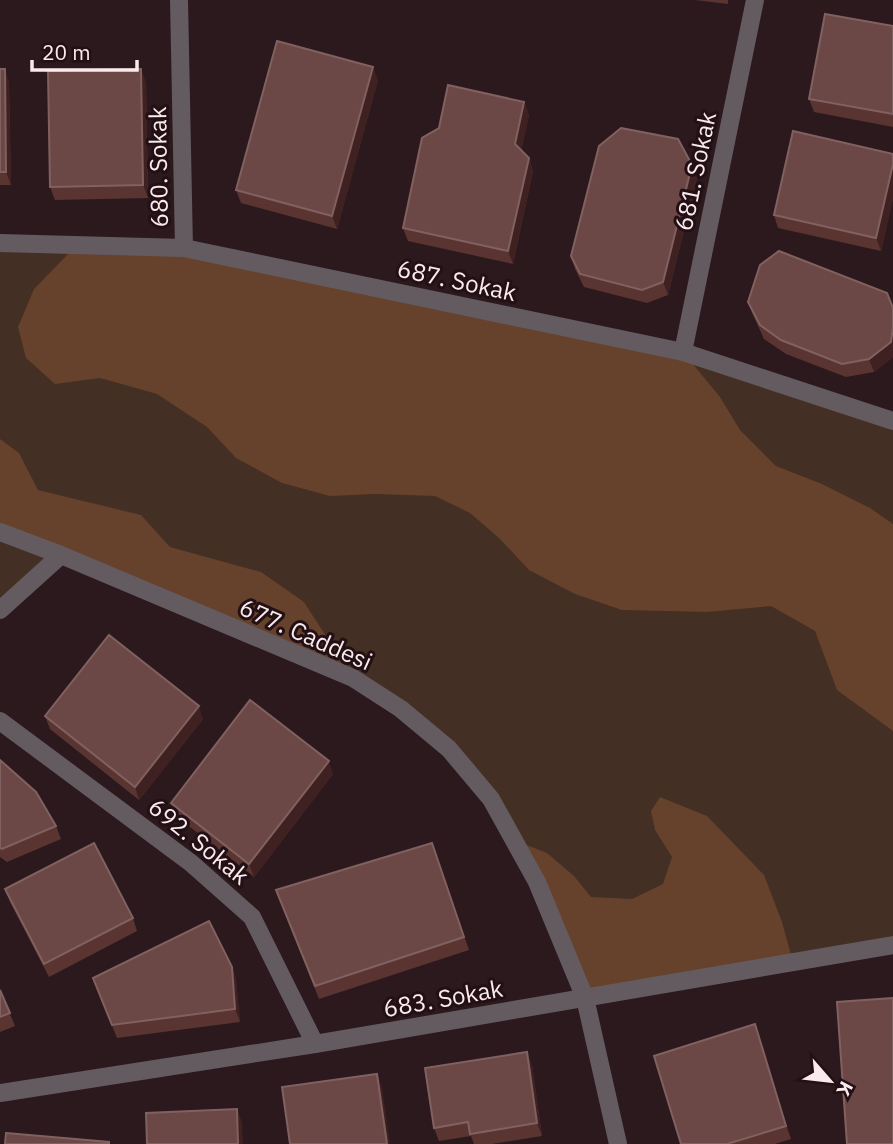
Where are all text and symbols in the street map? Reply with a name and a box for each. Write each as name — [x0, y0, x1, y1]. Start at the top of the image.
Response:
scale bar — [32, 28, 136, 72]
text: 20 m — [42, 38, 91, 66]
street label: 680. Sokak — [141, 106, 175, 228]
street label: 681. Sokak — [667, 108, 723, 233]
street label: 687. Sokak — [395, 252, 520, 308]
street label: 677. Caddesi — [235, 591, 377, 677]
street label: 692. Sokak — [142, 791, 256, 892]
street label: 683. Sokak — [381, 972, 506, 1024]
north arrow — [795, 1046, 865, 1116]
text: K — [831, 1078, 859, 1100]

